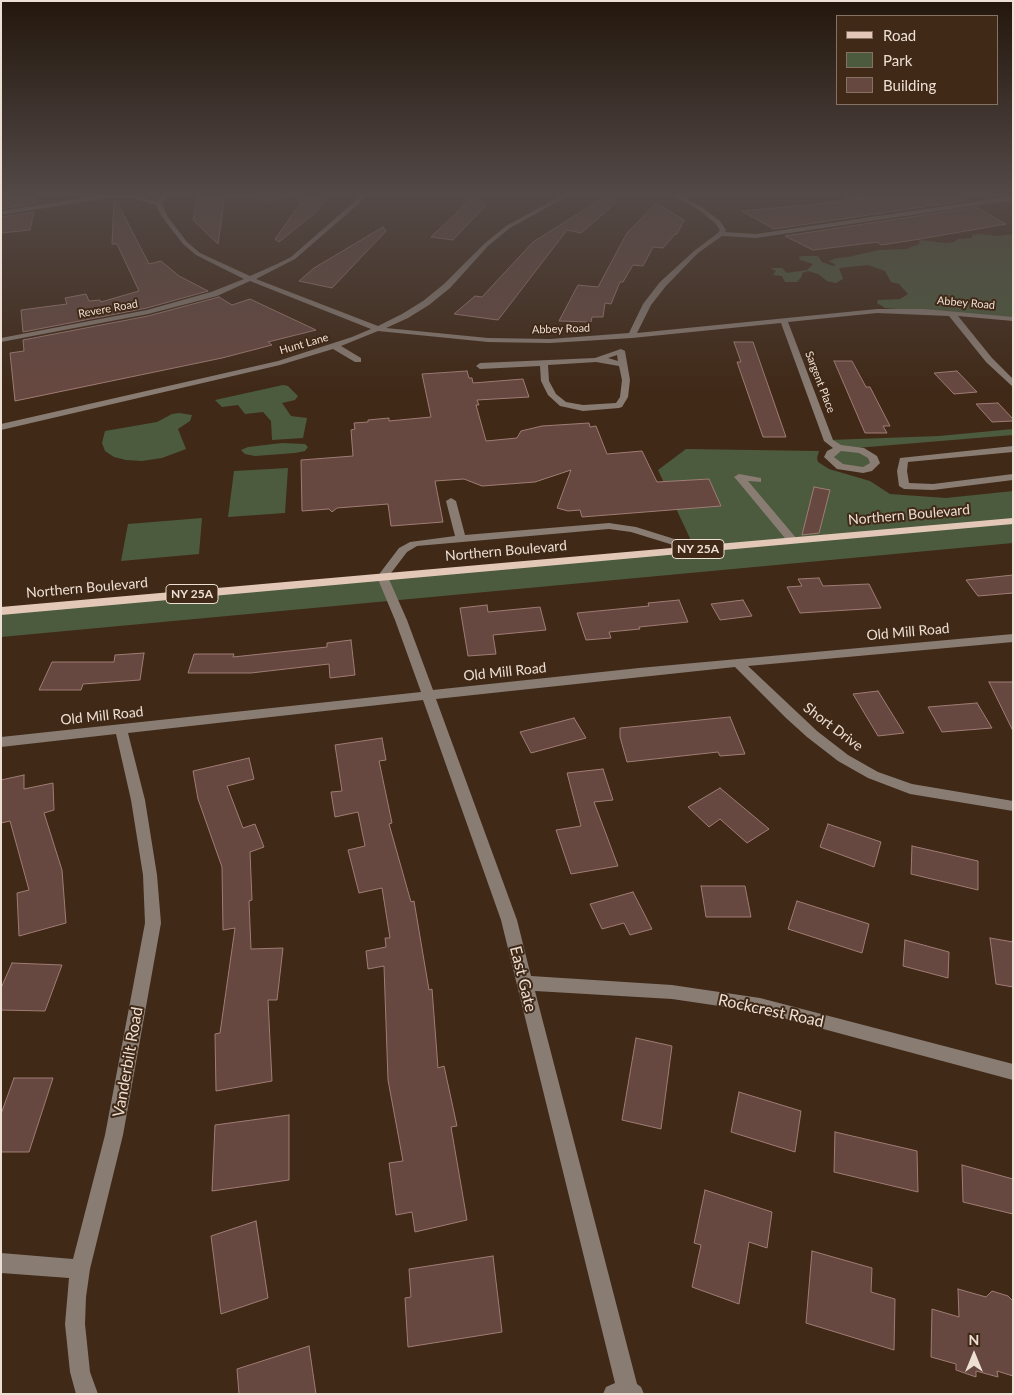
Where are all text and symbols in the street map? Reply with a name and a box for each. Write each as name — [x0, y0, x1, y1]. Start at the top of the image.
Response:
legend — [836, 15, 999, 105]
text: Road — [883, 26, 916, 44]
text: Park — [883, 51, 912, 69]
text: Building — [883, 76, 936, 94]
street label: Abbey Road — [936, 294, 996, 312]
street label: Revere Road — [77, 297, 139, 321]
street label: Abbey Road — [532, 321, 590, 337]
street label: Hunt Lane — [278, 331, 330, 357]
street label: Sargent Place — [802, 349, 838, 415]
street label: Northern Boulevard — [847, 501, 971, 529]
street label: Northern Boulevard — [444, 537, 568, 565]
road number: NY 25A — [672, 540, 724, 558]
street label: Northern Boulevard — [25, 574, 149, 602]
road number: NY 25A — [166, 584, 218, 604]
street label: Old Mill Road — [866, 620, 950, 644]
street label: Old Mill Road — [463, 659, 547, 685]
street label: Short Drive — [800, 699, 866, 755]
street label: Old Mill Road — [60, 703, 144, 729]
street label: East Gate — [506, 944, 540, 1014]
street label: Rockcrest Road — [716, 990, 826, 1032]
street label: Vanderbilt Road — [109, 1005, 147, 1119]
north arrow — [949, 1330, 999, 1380]
text: N — [969, 1331, 979, 1348]

